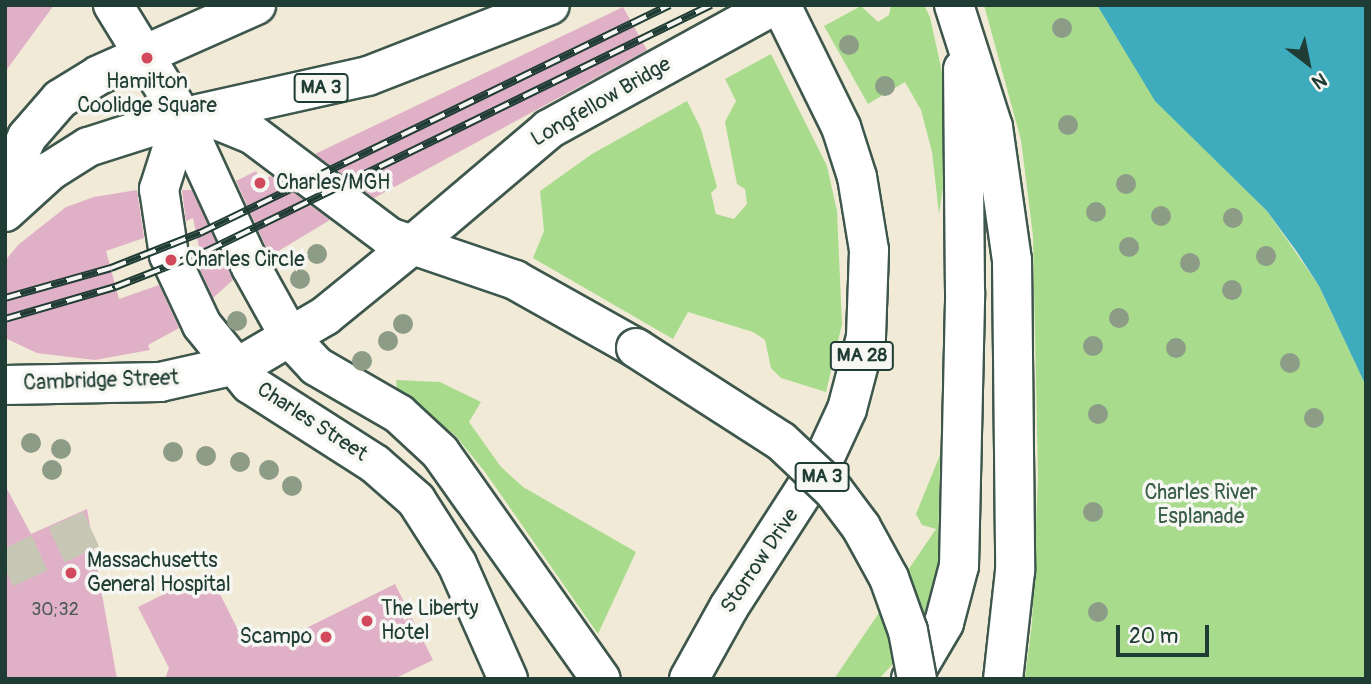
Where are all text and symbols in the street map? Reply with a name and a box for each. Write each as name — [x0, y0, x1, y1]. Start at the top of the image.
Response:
north arrow — [1273, 28, 1343, 98]
marker: Hamilton Coolidge Square — [139, 50, 155, 66]
street label: Longfellow Bridge — [527, 52, 675, 152]
text: N — [1307, 67, 1331, 94]
place label: Hamilton Coolidge Square — [77, 69, 217, 119]
road number: MA 3 — [293, 72, 349, 104]
place label: Charles/MGH — [276, 170, 390, 196]
marker: Charles/MGH — [250, 173, 270, 193]
place label: Charles Circle — [185, 247, 305, 273]
marker: Charles Circle — [163, 252, 179, 268]
road number: MA 28 — [829, 340, 895, 372]
street label: Cambridge Street — [23, 366, 179, 396]
street label: Charles Street — [252, 377, 372, 467]
road number: MA 3 — [794, 462, 850, 492]
park label: Charles River Esplanade — [1144, 480, 1258, 530]
street label: Storrow Drive — [716, 504, 804, 618]
place label: Massachusetts General Hospital — [87, 548, 231, 598]
marker: Massachusetts General Hospital — [61, 563, 81, 583]
place label: The Liberty Hotel — [381, 596, 479, 646]
house number: 30;32 — [31, 599, 79, 621]
scale bar — [1119, 610, 1212, 654]
marker: The Liberty Hotel — [359, 613, 375, 629]
text: 20 m — [1129, 623, 1178, 650]
place label: Scampo — [239, 624, 312, 650]
marker: Scampo — [318, 629, 334, 645]

